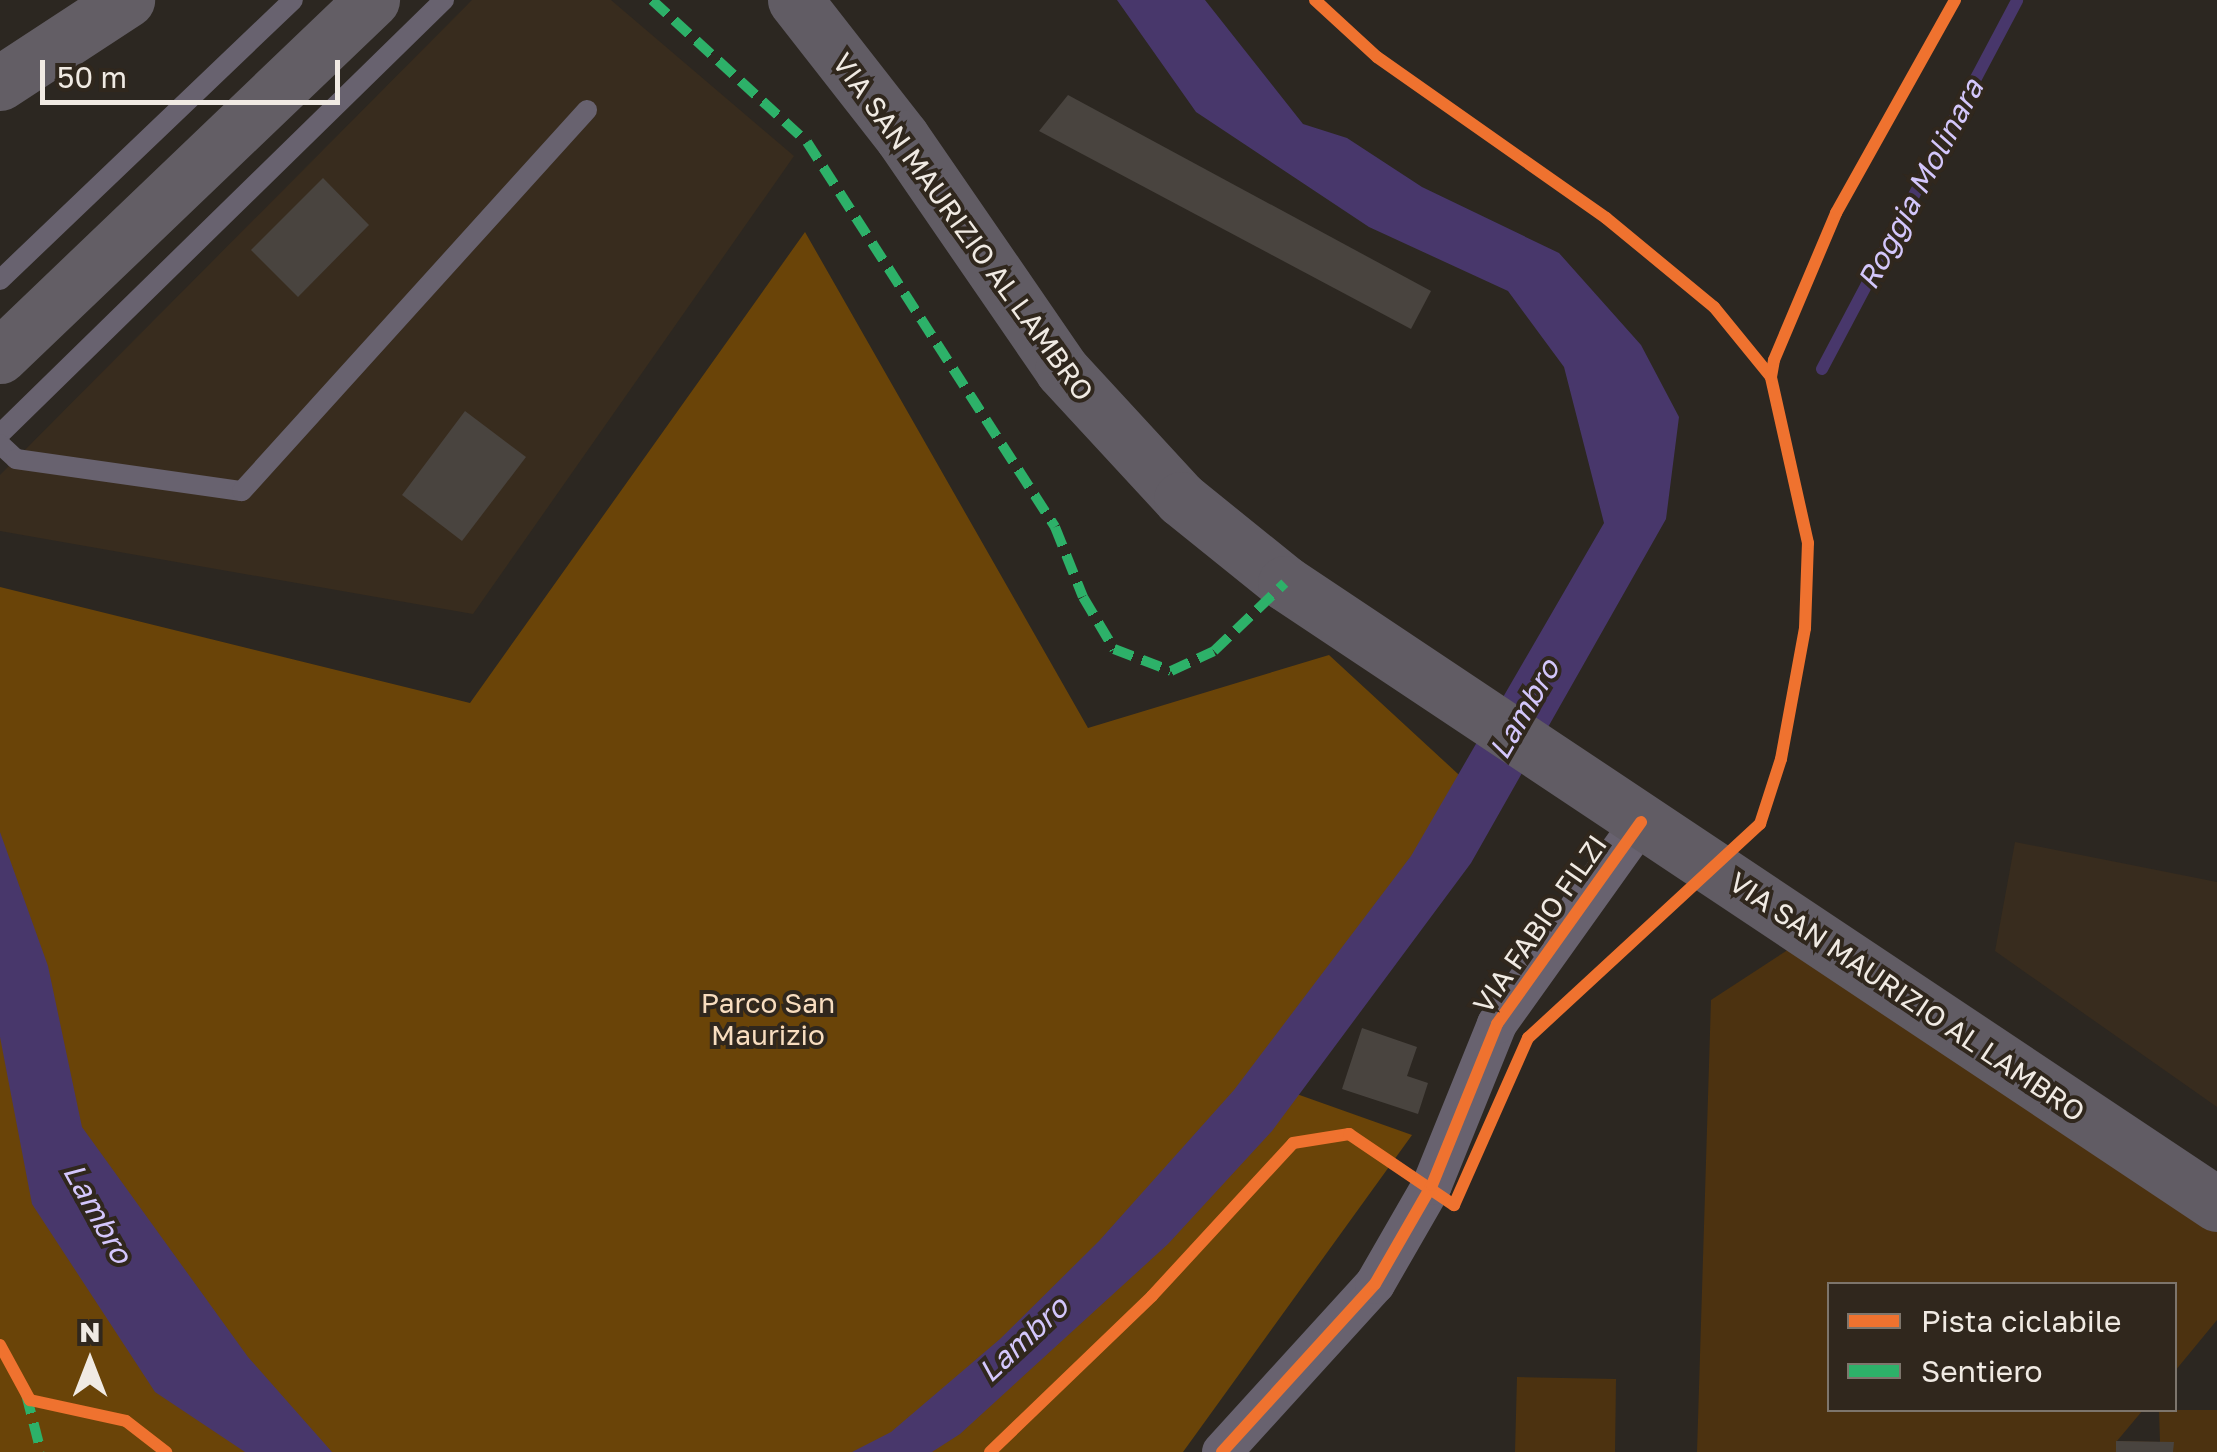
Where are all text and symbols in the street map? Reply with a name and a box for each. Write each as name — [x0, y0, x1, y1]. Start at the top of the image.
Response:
scale bar — [45, 40, 345, 102]
street label: VIA SAN MAURIZIO AL LAMBRO — [826, 47, 1100, 407]
text: 50 m — [57, 59, 127, 95]
water label: Roggia Molinara — [1849, 73, 1991, 295]
water label: Lambro — [1481, 653, 1567, 765]
street label: VIA FABIO FILZI — [1466, 828, 1614, 1020]
street label: VIA SAN MAURIZIO AL LAMBRO — [1723, 865, 2091, 1129]
park label: Parco San Maurizio — [701, 986, 835, 1052]
water label: Lambro — [56, 1157, 140, 1269]
legend — [1827, 1282, 2177, 1412]
water label: Lambro — [971, 1289, 1075, 1389]
text: Pista ciclabile — [1921, 1303, 2122, 1339]
north arrow — [40, 1312, 140, 1412]
text: N — [79, 1315, 101, 1348]
text: Sentiero — [1921, 1353, 2043, 1389]

